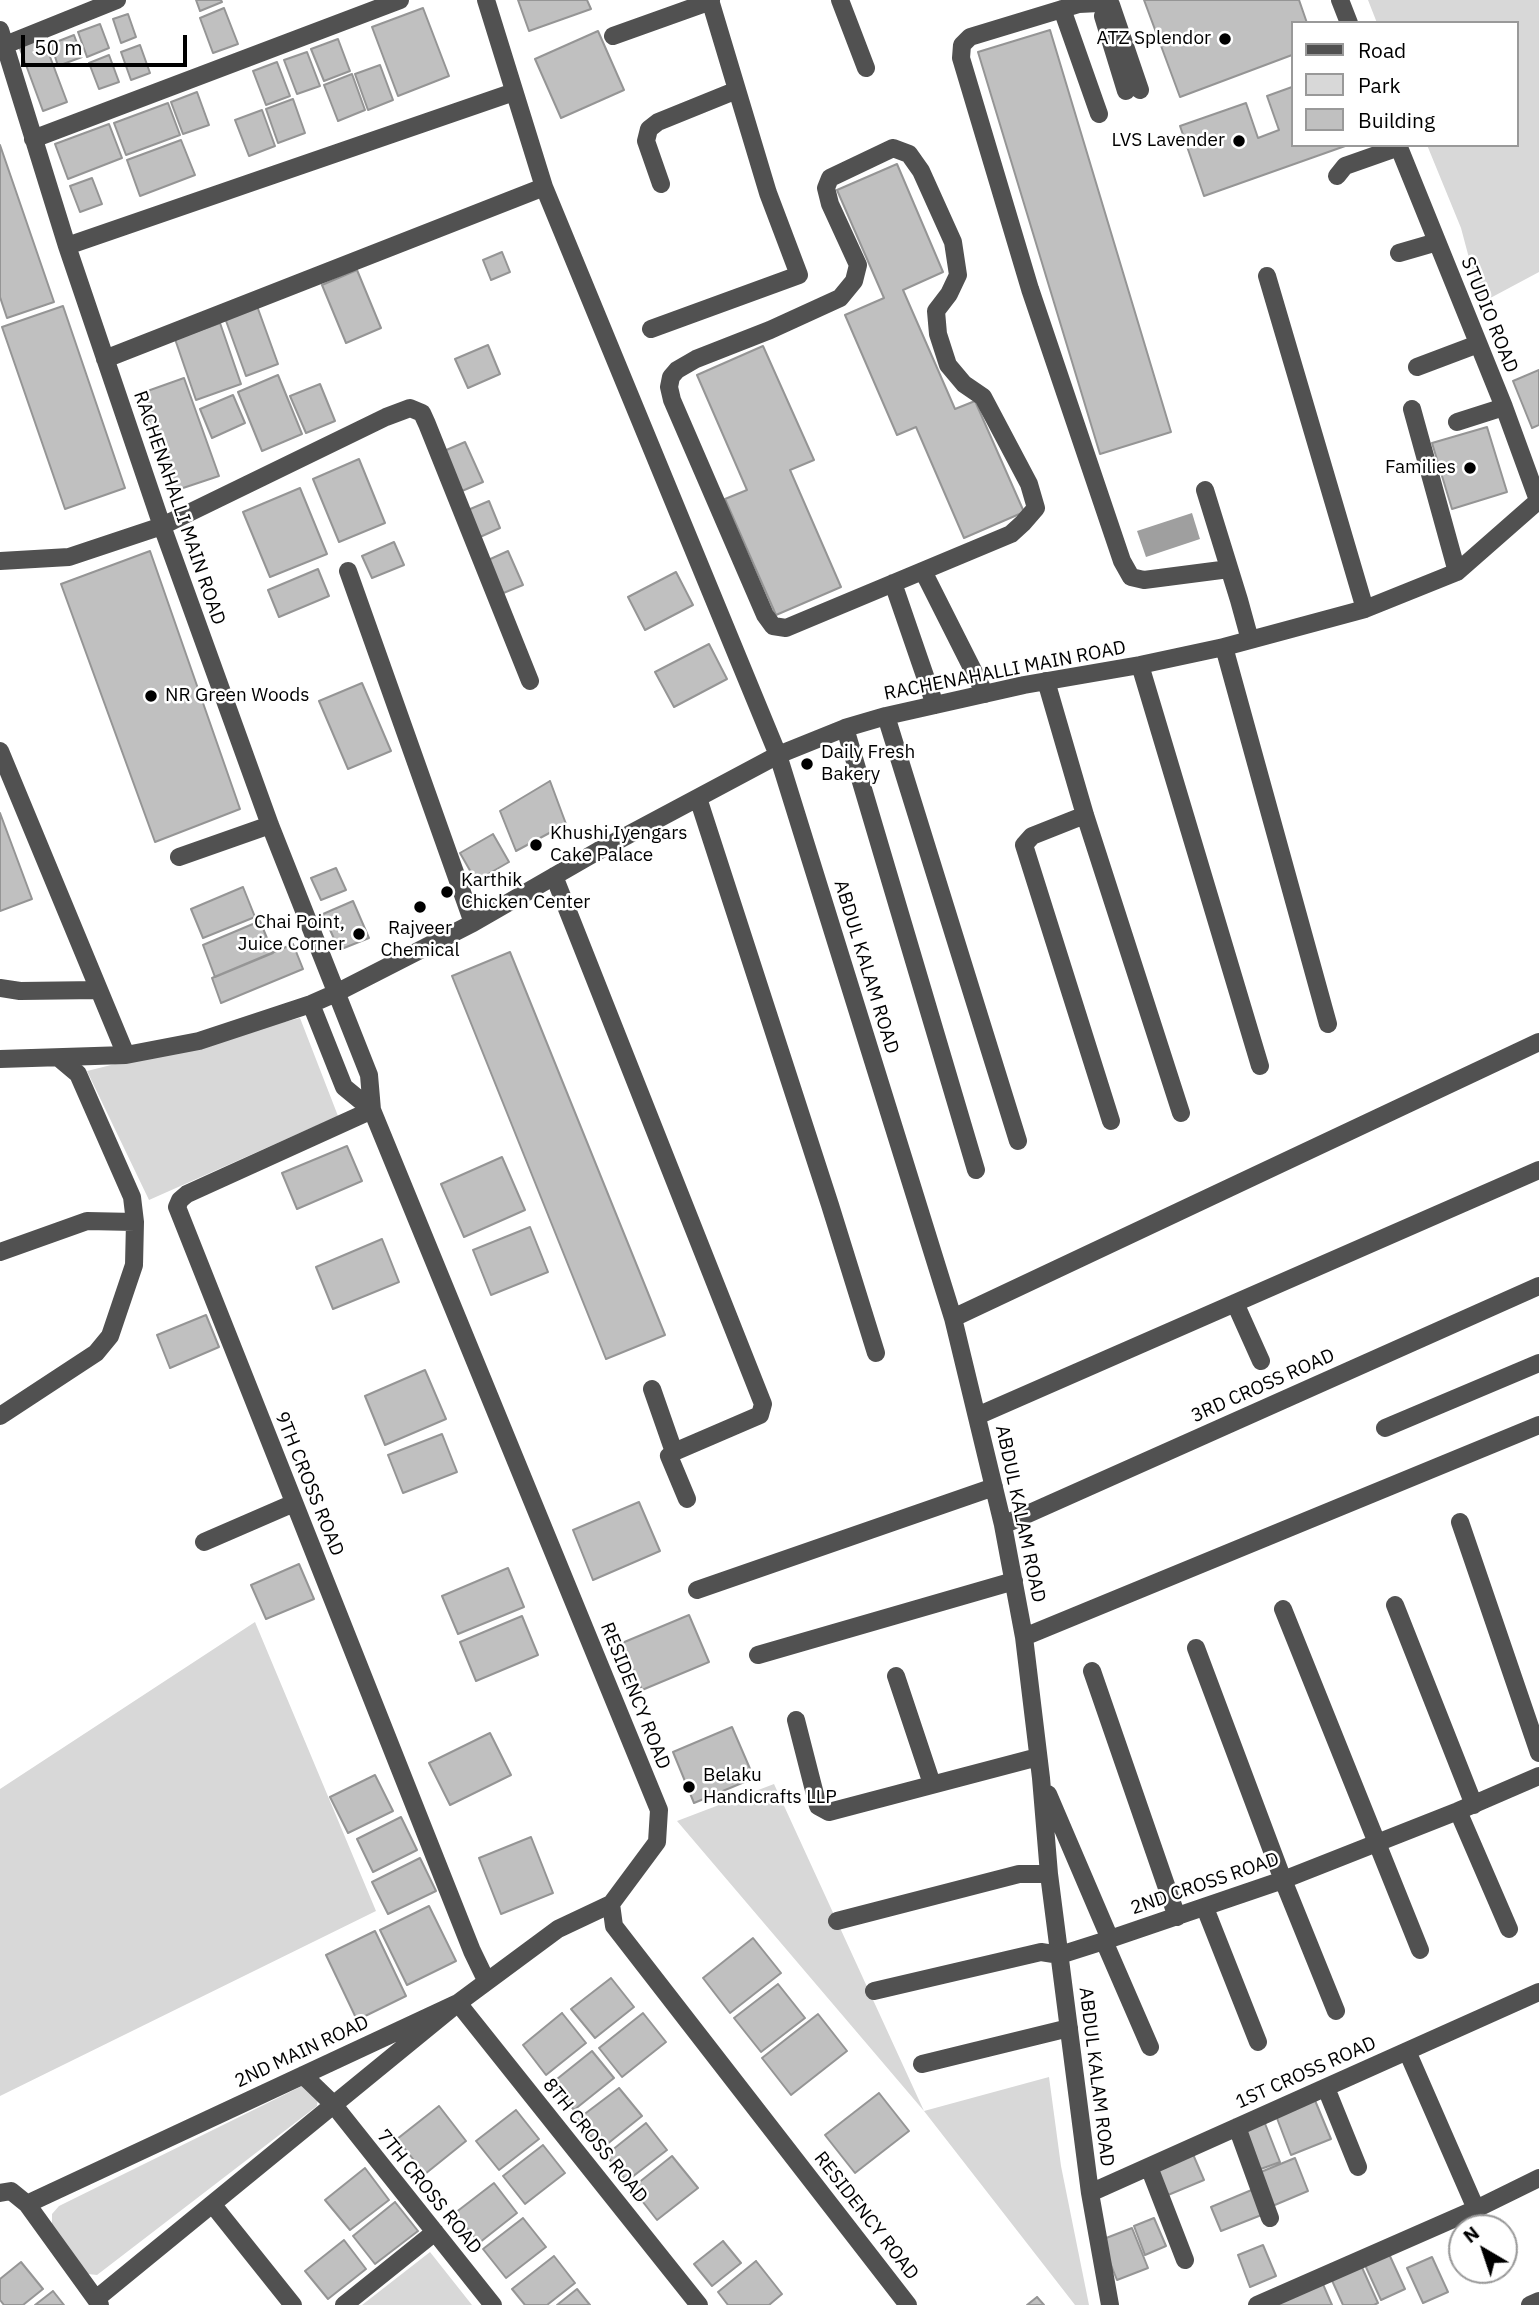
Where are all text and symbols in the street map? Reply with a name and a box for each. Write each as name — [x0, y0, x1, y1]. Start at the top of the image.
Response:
scale bar — [24, 21, 191, 65]
legend — [1290, 21, 1518, 147]
place label: ATZ Splendor — [1097, 28, 1211, 50]
marker: ATZ Splendor — [1217, 31, 1233, 47]
text: 50 m — [34, 33, 83, 61]
text: Road — [1358, 36, 1406, 64]
text: Park — [1358, 71, 1401, 99]
text: Building — [1358, 106, 1435, 134]
place label: LVS Lavender — [1111, 130, 1225, 152]
marker: LVS Lavender — [1231, 133, 1247, 149]
street label: STUDIO ROAD — [1455, 254, 1523, 376]
street label: RACHENAHALLI MAIN ROAD — [128, 388, 230, 628]
place label: Families — [1385, 457, 1456, 479]
marker: Families — [1462, 460, 1478, 476]
street label: RACHENAHALLI MAIN ROAD — [882, 636, 1128, 706]
place label: NR Green Woods — [165, 685, 309, 707]
marker: NR Green Woods — [143, 688, 159, 704]
place label: Daily Fresh Bakery — [821, 742, 915, 786]
marker: Daily Fresh Bakery — [799, 756, 815, 772]
place label: Khushi Iyengars Cake Palace — [550, 823, 687, 867]
marker: Khushi Iyengars Cake Palace — [528, 837, 544, 853]
place label: Karthik Chicken Center — [461, 870, 590, 914]
street label: ABDUL KALAM ROAD — [829, 877, 903, 1057]
marker: Karthik Chicken Center — [439, 884, 455, 900]
marker: Rajveer Chemical — [412, 899, 428, 915]
place label: Chai Point, Juice Corner — [238, 912, 345, 956]
place label: Rajveer Chemical — [380, 918, 460, 962]
marker: Chai Point, Juice Corner — [351, 926, 367, 942]
street label: 3RD CROSS ROAD — [1188, 1344, 1338, 1428]
street label: 9TH CROSS ROAD — [270, 1408, 348, 1560]
street label: ABDUL KALAM ROAD — [990, 1423, 1050, 1605]
street label: RESIDENCY ROAD — [595, 1619, 675, 1773]
place label: Belaku Handicrafts LLP — [703, 1765, 837, 1809]
marker: Belaku Handicrafts LLP — [681, 1779, 697, 1795]
street label: 2ND CROSS ROAD — [1128, 1848, 1282, 1920]
street label: ABDUL KALAM ROAD — [1074, 1986, 1118, 2168]
street label: 2ND MAIN ROAD — [231, 2011, 373, 2093]
street label: 1ST CROSS ROAD — [1232, 2032, 1380, 2114]
street label: 8TH CROSS ROAD — [538, 2074, 652, 2208]
street label: 7TH CROSS ROAD — [372, 2125, 486, 2259]
street label: RESIDENCY ROAD — [809, 2147, 923, 2285]
north arrow — [1448, 2214, 1518, 2284]
text: N — [1458, 2221, 1484, 2248]

